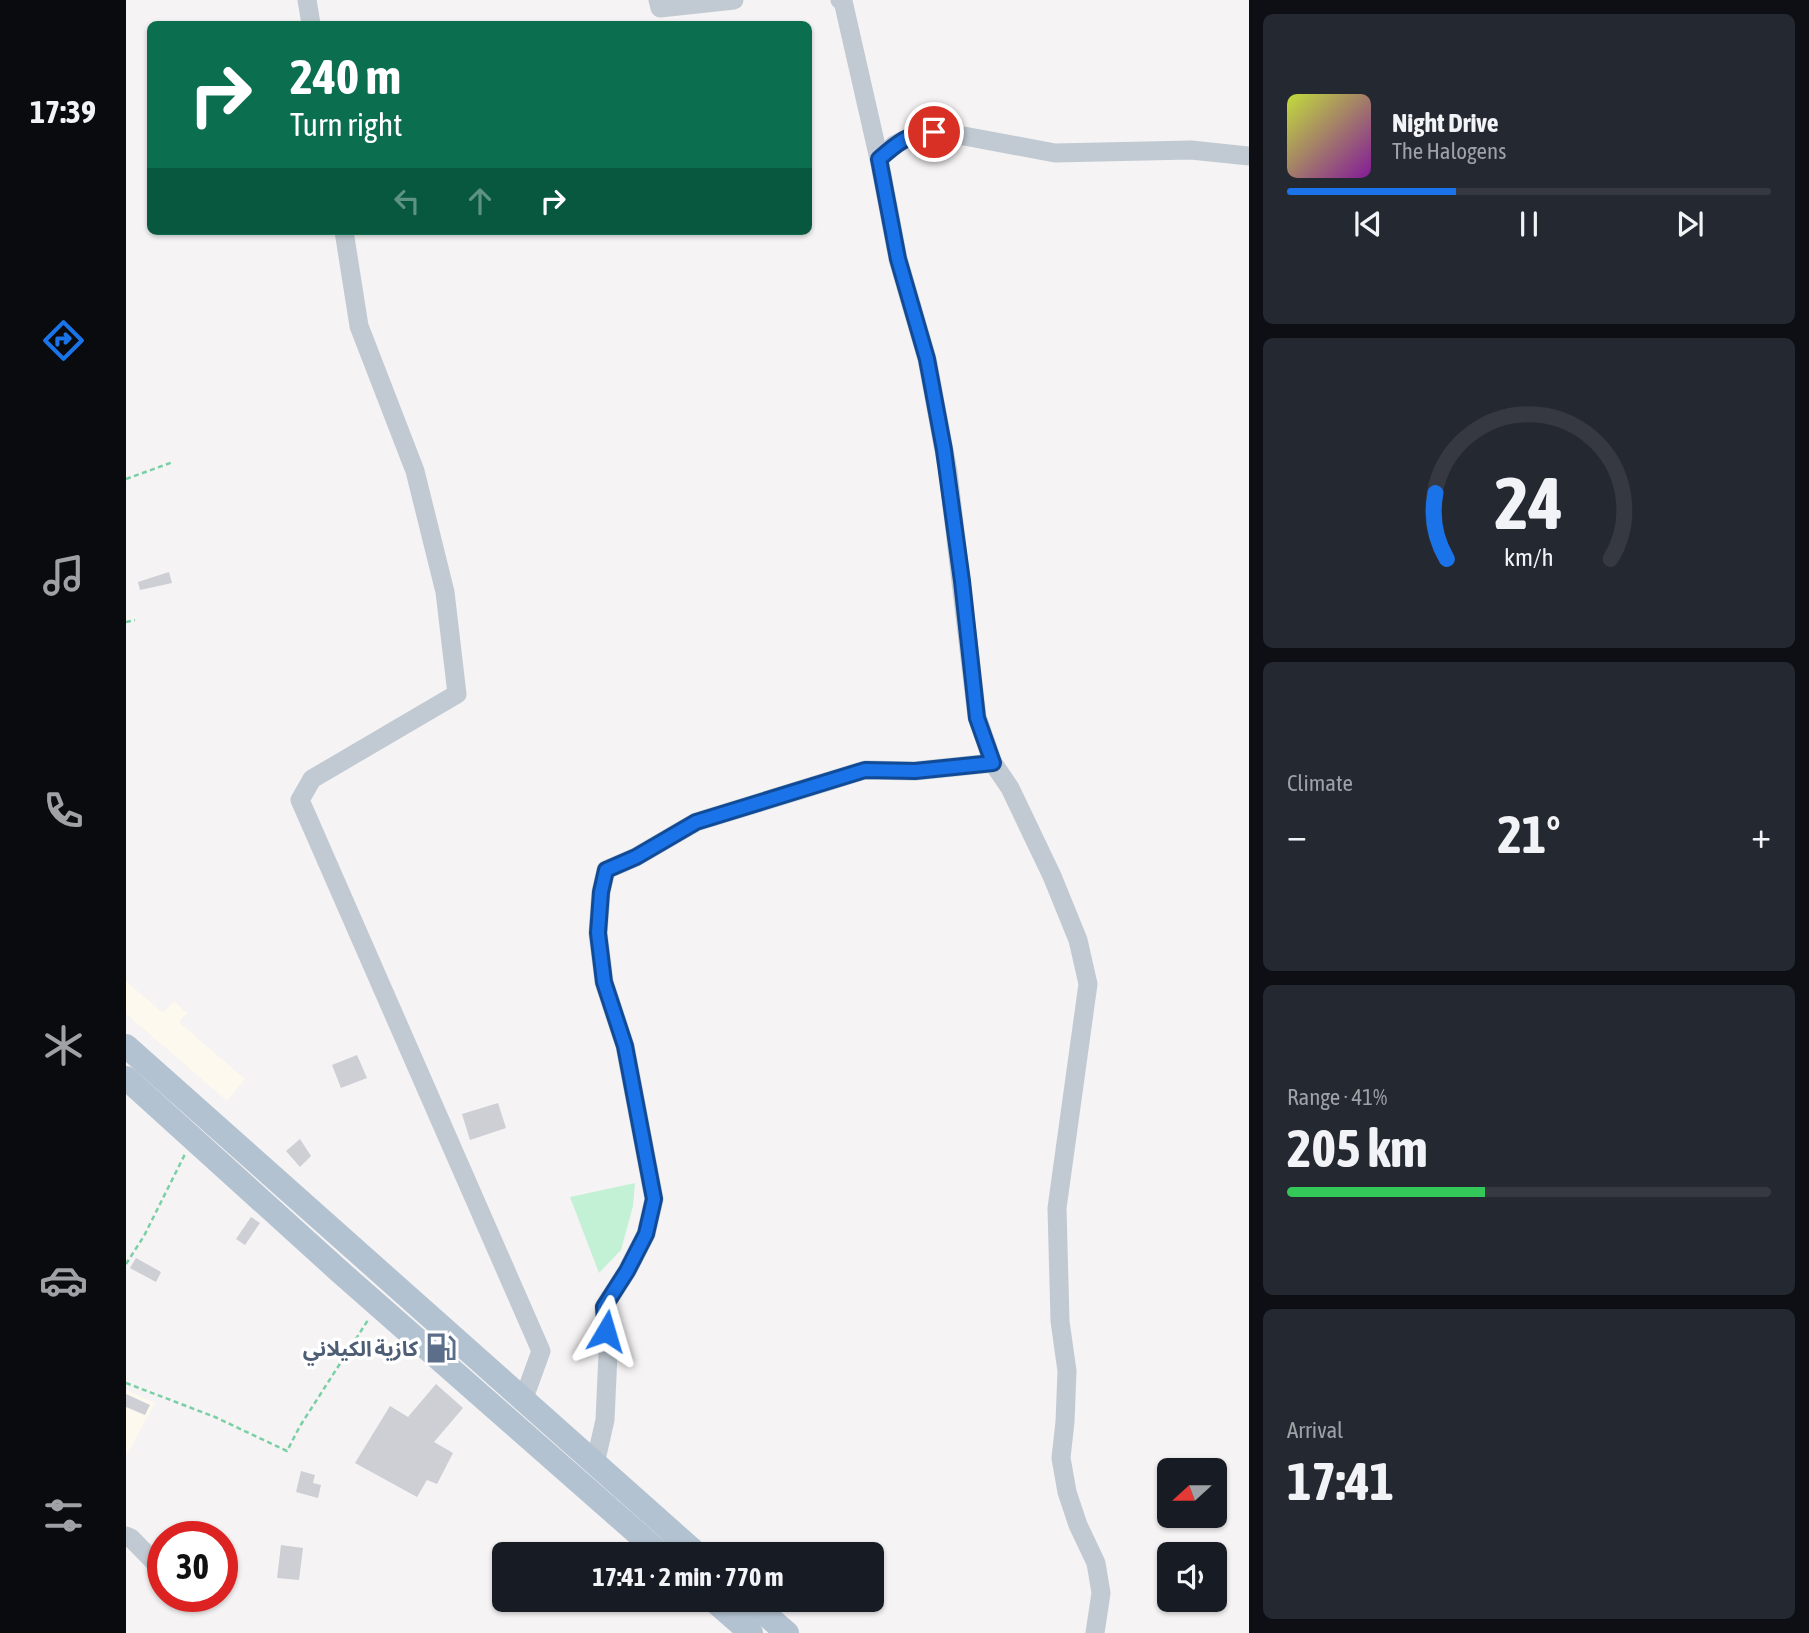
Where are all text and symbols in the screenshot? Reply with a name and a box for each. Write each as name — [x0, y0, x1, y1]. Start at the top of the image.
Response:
text: 240 m — [290, 48, 401, 104]
icon: right — [175, 49, 266, 140]
text: 17:39 — [30, 93, 96, 130]
pin — [904, 102, 964, 162]
text: Turn right — [290, 106, 403, 143]
text: Night Drive — [1392, 108, 1499, 138]
icon: arrive — [915, 113, 953, 151]
text: The Halogens — [1392, 138, 1506, 164]
icon: left — [388, 182, 426, 220]
icon: ahead — [461, 182, 499, 220]
icon: right — [534, 182, 572, 220]
icon: previous — [1349, 205, 1387, 243]
icon: pause — [1510, 205, 1548, 243]
icon: next — [1671, 205, 1709, 243]
icon: directions — [39, 316, 88, 365]
text: 24 — [1495, 461, 1563, 544]
text: km/h — [1504, 542, 1554, 570]
icon: music — [39, 551, 88, 600]
text: Climate — [1287, 770, 1353, 796]
icon: phone — [39, 786, 88, 835]
text: 21° — [1497, 804, 1561, 864]
text: − — [1287, 813, 1307, 856]
text: + — [1751, 813, 1771, 856]
icon: climate — [39, 1021, 88, 1070]
text: Range · 41% — [1287, 1084, 1387, 1110]
text: 205 km — [1287, 1118, 1428, 1178]
icon: car — [39, 1256, 88, 1305]
position arrow — [569, 1294, 643, 1368]
fuel station icon: كازية الكيلاني — [424, 1331, 458, 1365]
place label: كازية الكيلاني — [303, 1336, 418, 1366]
text: Arrival — [1287, 1417, 1343, 1443]
text: 17:41 — [1287, 1451, 1394, 1511]
north arrow — [1157, 1458, 1227, 1528]
map controls — [1157, 1458, 1227, 1612]
icon: filters — [39, 1491, 88, 1540]
speed limit sign: 30 — [147, 1521, 238, 1612]
button: sound — [1157, 1542, 1227, 1612]
text: 17:41 · 2 min · 770 m — [593, 1562, 783, 1592]

